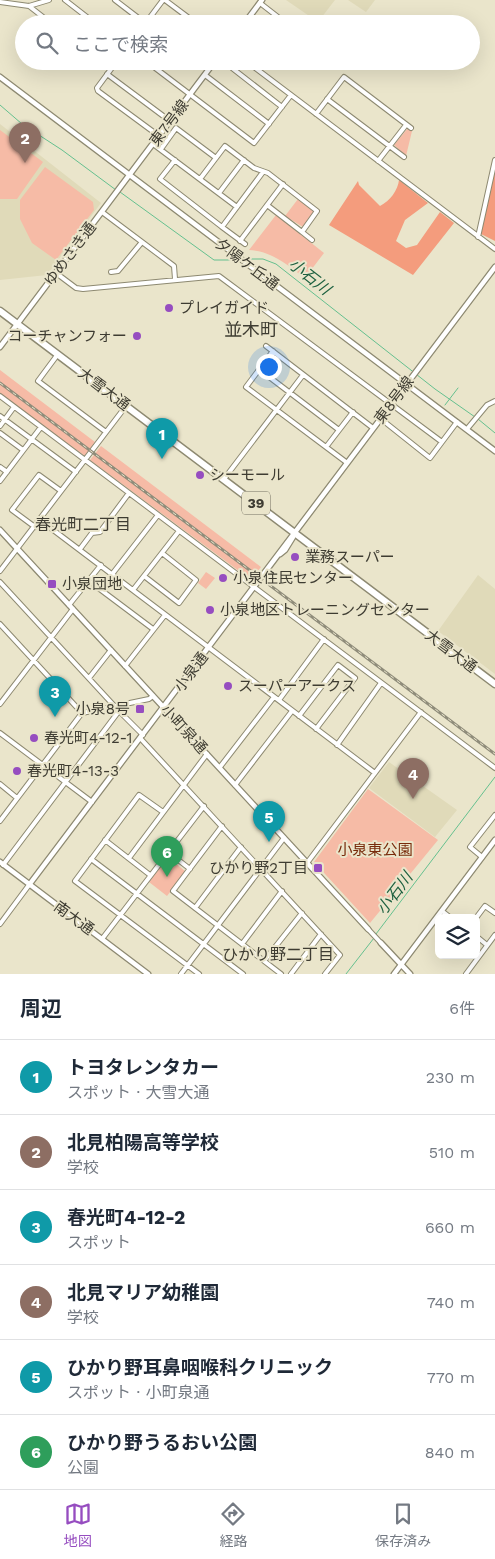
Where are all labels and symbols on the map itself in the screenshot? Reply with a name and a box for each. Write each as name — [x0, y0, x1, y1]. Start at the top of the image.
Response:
street label: 東7号線 — [146, 96, 192, 150]
pin: 2 — [9, 122, 41, 163]
street label: ゆめさき通 — [40, 219, 100, 289]
street label: 夕陽ケ丘通 — [212, 234, 282, 294]
water label: 小石川 — [285, 254, 336, 300]
place label: プレイガイド — [179, 299, 269, 317]
marker: プレイガイド — [163, 302, 175, 314]
district label: 並木町 — [224, 319, 278, 340]
place label: コーチャンフォー — [8, 327, 127, 345]
marker: コーチャンフォー — [131, 330, 143, 342]
your location — [256, 354, 282, 380]
street label: 大雪大通 — [75, 364, 133, 414]
street label: 東8号線 — [370, 373, 418, 427]
pin: 1 — [146, 418, 178, 459]
place label: シーモール — [210, 466, 285, 484]
marker: シーモール — [194, 469, 206, 481]
road number: 39 — [242, 492, 270, 514]
district label: 春光町二丁目 — [35, 515, 131, 534]
place label: 業務スーパー — [305, 548, 395, 566]
marker: 業務スーパー — [289, 551, 301, 563]
place label: 小泉住民センター — [233, 569, 353, 587]
marker: 小泉住民センター — [217, 572, 229, 584]
place label: 小泉団地 — [62, 575, 122, 593]
marker: 小泉団地 — [46, 578, 58, 590]
place label: 小泉地区トレーニングセンター — [220, 601, 430, 619]
marker: 小泉地区トレーニングセンター — [204, 604, 216, 616]
street label: 大雪大通 — [422, 626, 480, 676]
street label: 小泉通 — [170, 649, 212, 695]
pin: 3 — [39, 676, 71, 717]
place label: スーパーアークス — [238, 677, 356, 695]
marker: スーパーアークス — [222, 680, 234, 692]
place label: 小泉8号 — [76, 700, 130, 718]
street label: 小町泉通 — [157, 701, 211, 757]
marker: 小泉8号 — [134, 703, 146, 715]
place label: 春光町4-12-1 — [44, 729, 132, 747]
marker: 春光町4-12-1 — [28, 732, 40, 744]
pin: 4 — [397, 758, 429, 799]
place label: 春光町4-13-3 — [27, 762, 119, 780]
marker: 春光町4-13-3 — [11, 765, 23, 777]
pin: 5 — [253, 801, 285, 842]
pin: 6 — [151, 836, 183, 877]
park label: 小泉東公園 — [337, 841, 413, 859]
place label: ひかり野2丁目 — [209, 859, 308, 877]
marker: ひかり野2丁目 — [312, 862, 324, 874]
water label: 小石川 — [372, 867, 418, 918]
street label: 南大通 — [51, 897, 97, 939]
district label: ひかり野二丁目 — [222, 945, 334, 964]

